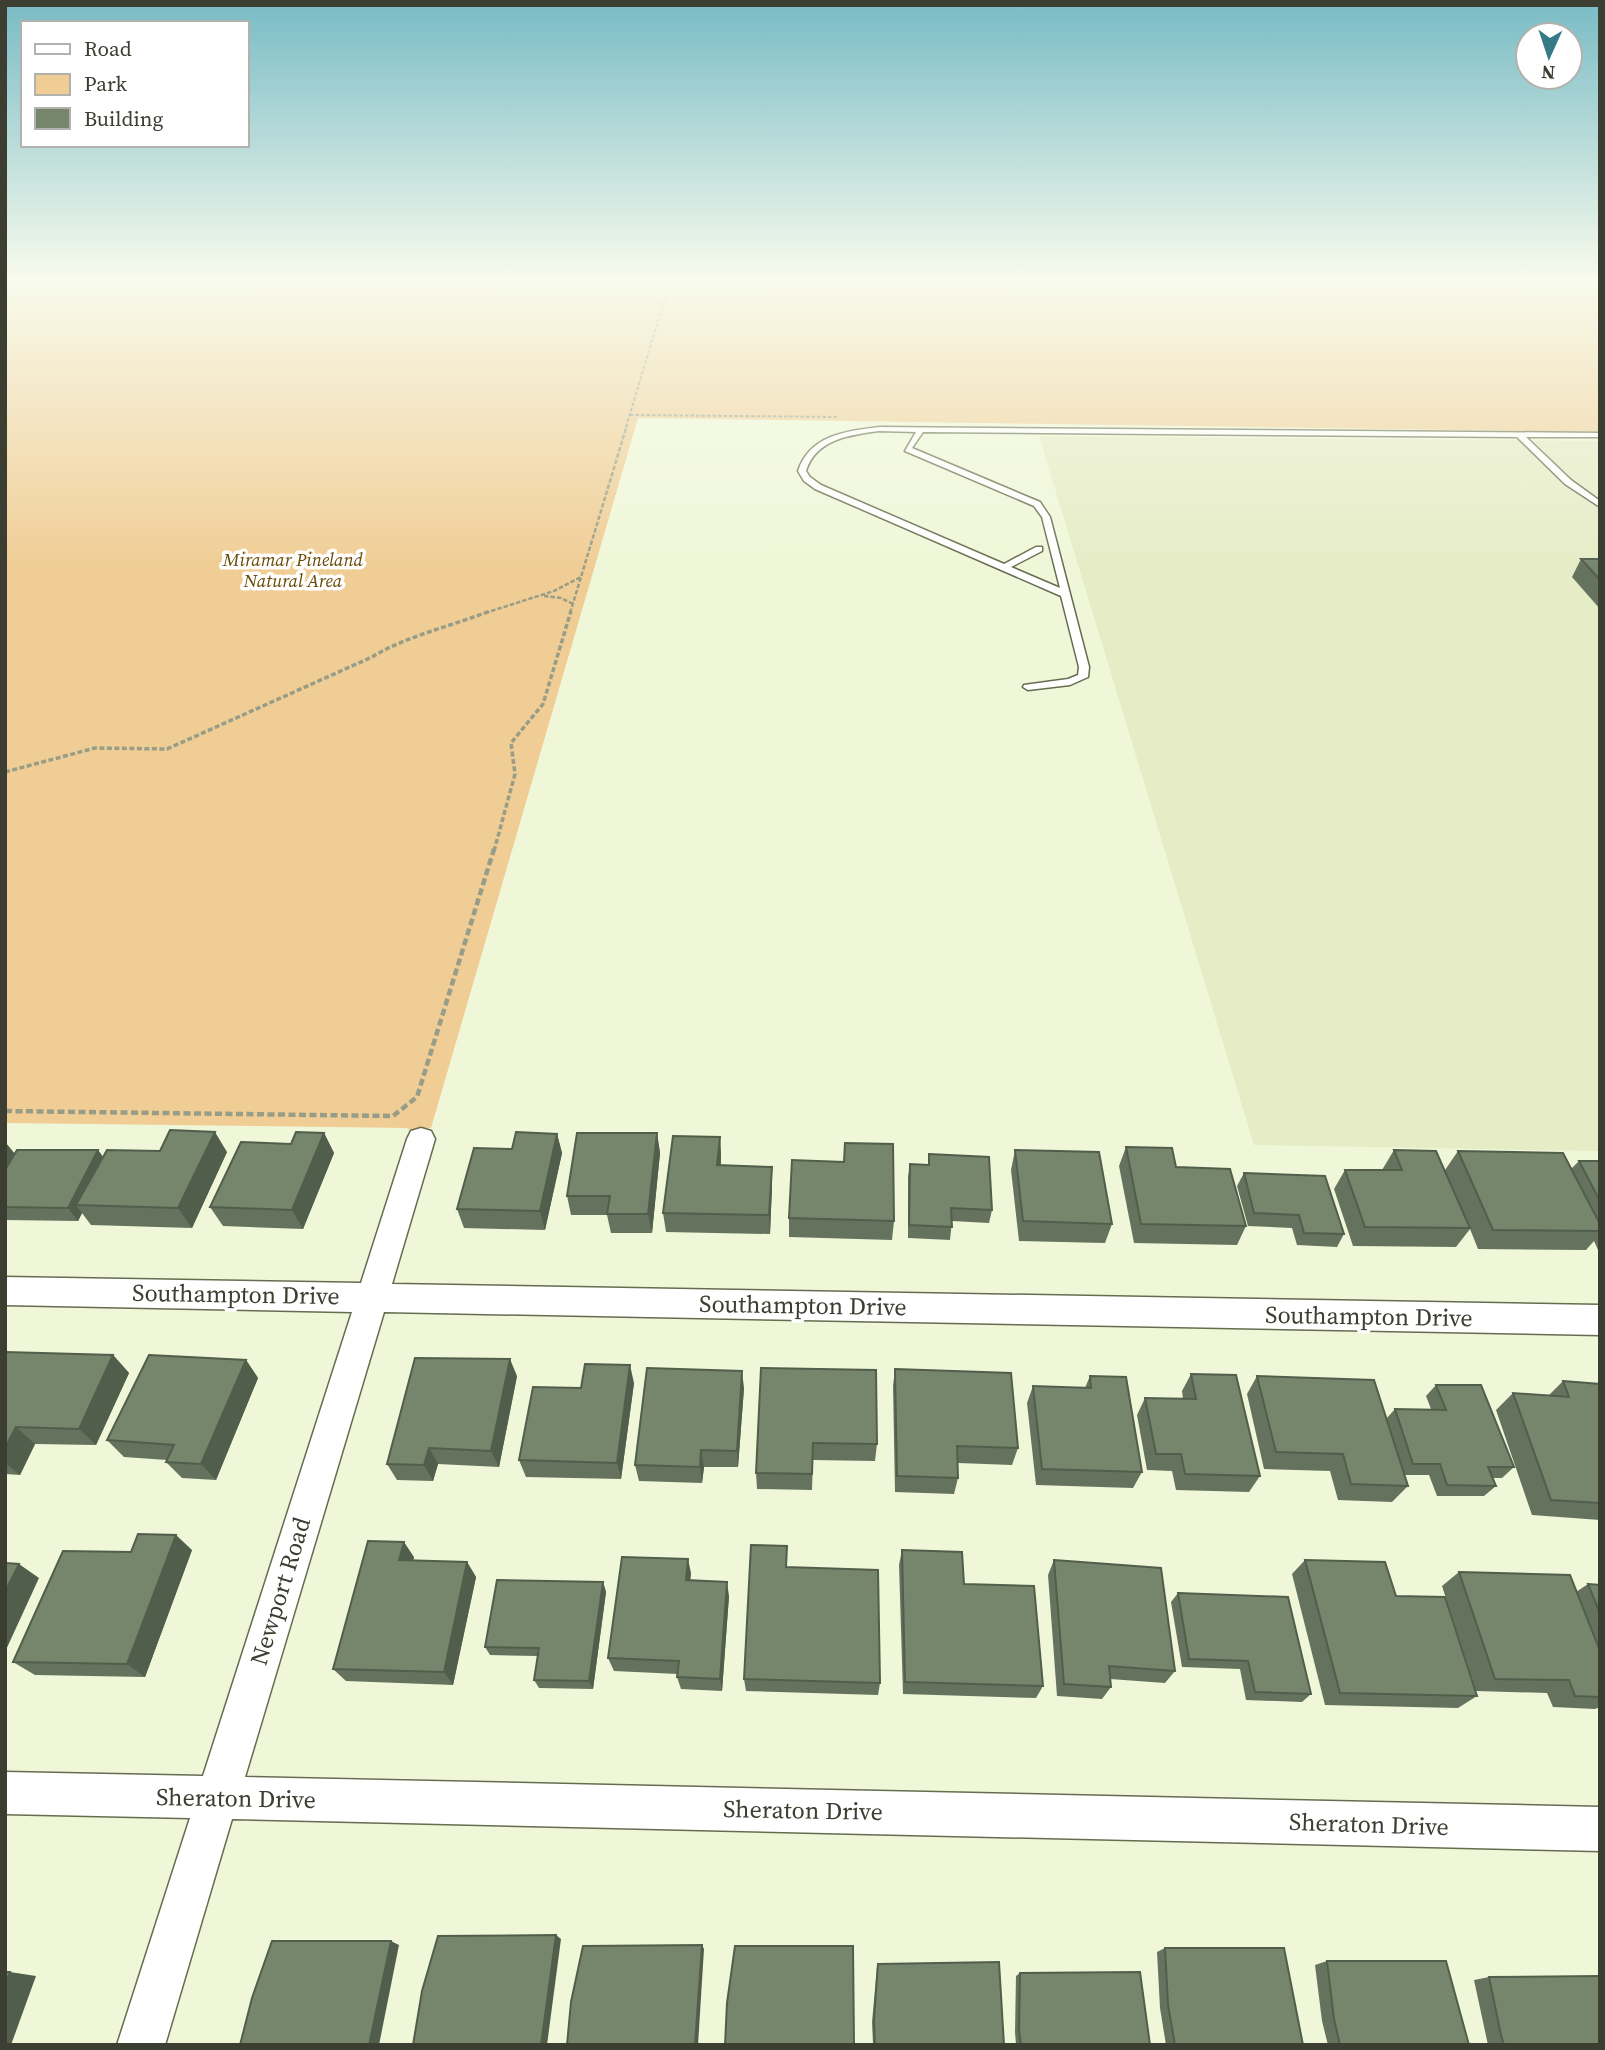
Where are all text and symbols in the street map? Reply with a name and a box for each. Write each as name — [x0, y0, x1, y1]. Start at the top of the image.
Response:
legend — [21, 21, 248, 147]
north arrow — [1514, 21, 1584, 91]
text: Road — [84, 34, 132, 63]
text: N — [1540, 60, 1556, 86]
text: Park — [84, 69, 128, 98]
text: Building — [84, 104, 163, 133]
park label: Miramar Pineland Natural Area — [222, 547, 364, 593]
street label: Southampton Drive — [132, 1276, 340, 1312]
street label: Southampton Drive — [699, 1287, 907, 1323]
street label: Southampton Drive — [1265, 1298, 1473, 1334]
street label: Newport Road — [242, 1513, 318, 1669]
street label: Sheraton Drive — [156, 1780, 316, 1816]
street label: Sheraton Drive — [723, 1792, 883, 1828]
street label: Sheraton Drive — [1289, 1805, 1449, 1843]

